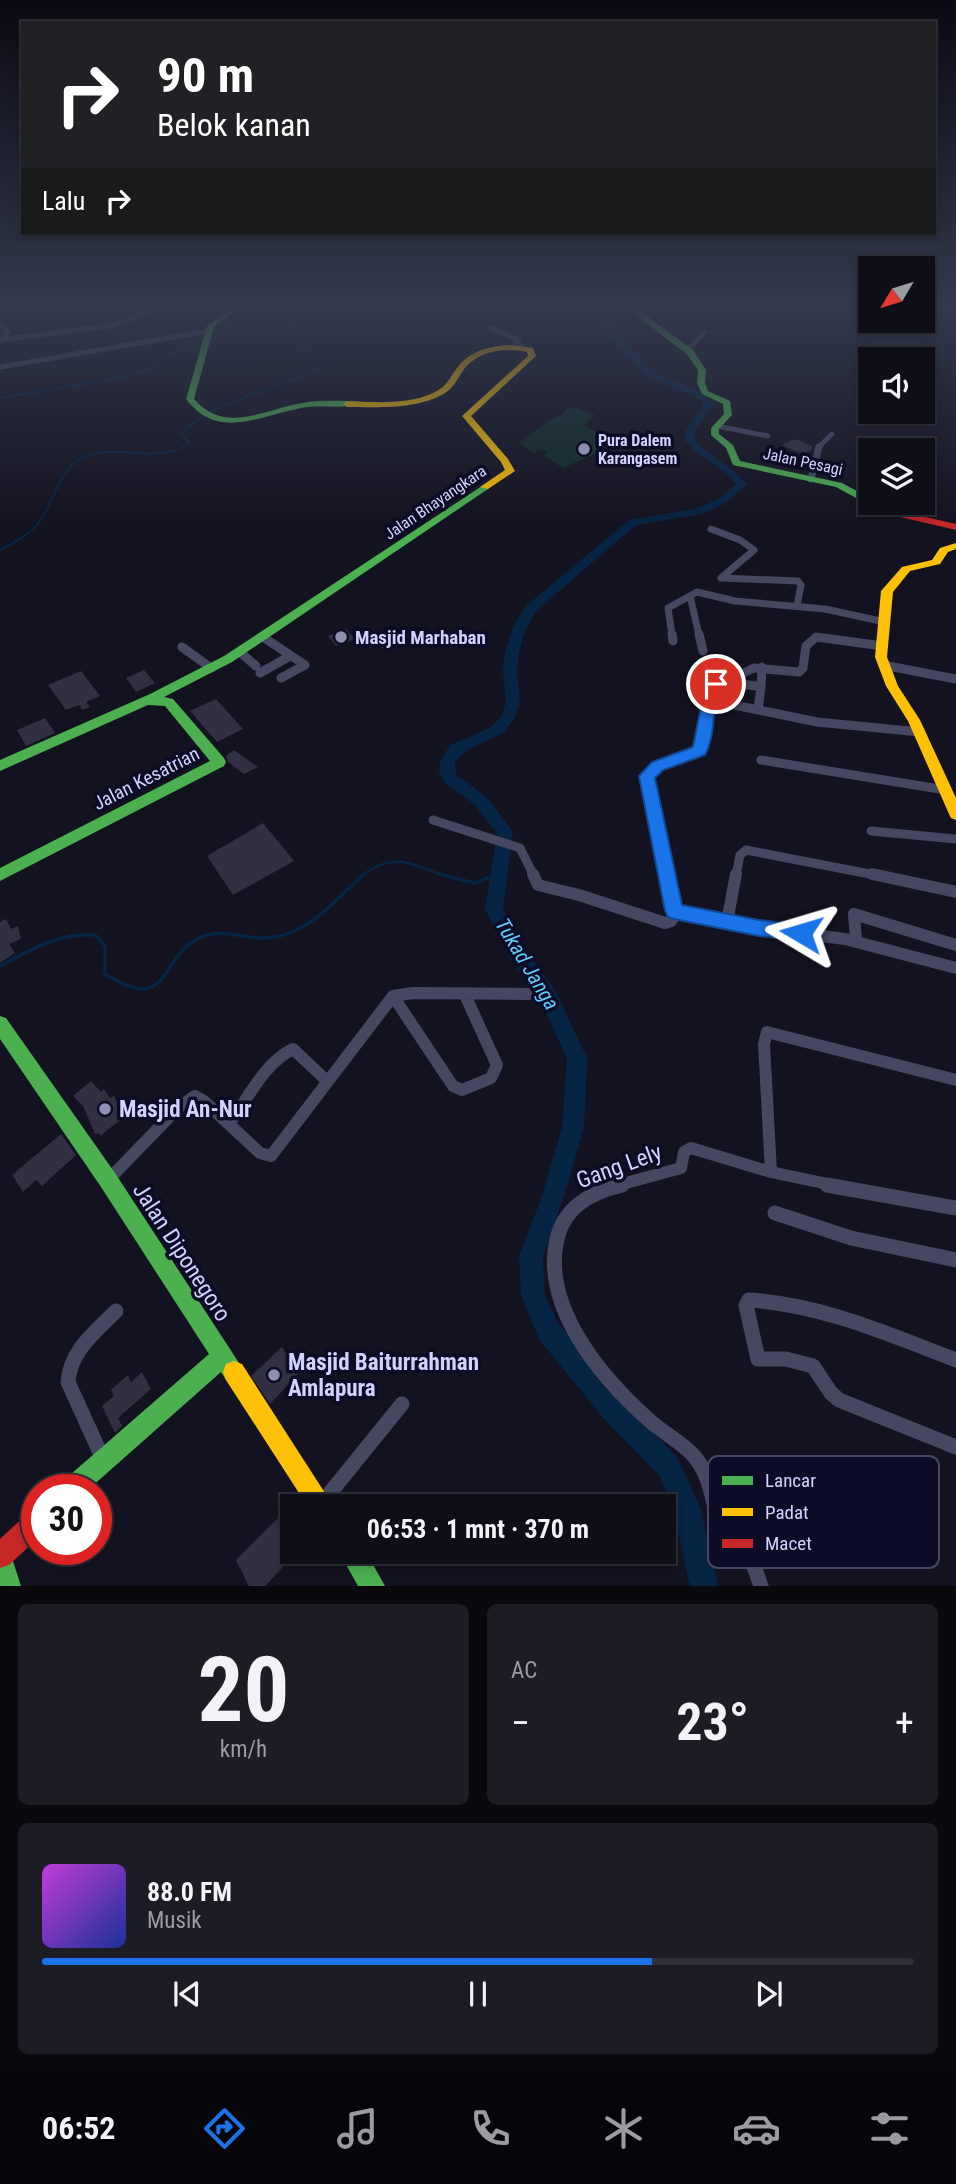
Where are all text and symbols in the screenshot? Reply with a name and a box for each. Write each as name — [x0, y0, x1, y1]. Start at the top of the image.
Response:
text: 90 m — [157, 47, 254, 104]
icon: right — [42, 49, 133, 140]
text: Belok kanan — [157, 106, 311, 144]
icon: right — [99, 182, 137, 220]
text: Lalu — [42, 186, 85, 216]
north arrow — [858, 256, 934, 332]
map controls — [858, 256, 935, 515]
button: sound — [858, 347, 935, 424]
place label: Pura Dalem Karangasem — [598, 431, 677, 468]
button: layers — [858, 438, 935, 515]
marker: Pura Dalem Karangasem — [576, 441, 592, 457]
street label: Jalan Pesagi — [761, 444, 844, 479]
street label: Jalan Bhayangkara — [381, 461, 490, 544]
place label: Masjid Marhaban — [355, 626, 486, 649]
marker: Masjid Marhaban — [333, 629, 349, 645]
pin — [686, 654, 746, 714]
icon: arrive — [697, 665, 735, 703]
street label: Jalan Kesatrian — [89, 742, 203, 815]
position arrow — [764, 896, 838, 970]
water label: Tukad Janga — [490, 914, 564, 1014]
place label: Masjid An-Nur — [119, 1096, 252, 1123]
marker: Masjid An-Nur — [97, 1101, 113, 1117]
street label: Gang Lely — [573, 1138, 666, 1194]
street label: Jalan Diponegoro — [127, 1178, 236, 1326]
place label: Masjid Baiturrahman Amlapura — [288, 1349, 479, 1402]
marker: Masjid Baiturrahman Amlapura — [266, 1367, 282, 1383]
legend — [708, 1456, 939, 1568]
text: Lancar — [765, 1469, 816, 1492]
speed limit sign: 30 — [21, 1474, 112, 1565]
text: Padat — [765, 1501, 809, 1524]
text: 06:53 · 1 mnt · 370 m — [367, 1514, 589, 1544]
text: Macet — [765, 1532, 812, 1555]
text: 20 — [198, 1637, 289, 1743]
text: AC — [511, 1657, 537, 1684]
text: 23° — [676, 1692, 749, 1753]
text: − — [511, 1701, 530, 1745]
text: + — [895, 1701, 914, 1745]
text: km/h — [220, 1736, 267, 1763]
text: 88.0 FM — [147, 1877, 232, 1907]
text: Musik — [147, 1907, 202, 1934]
icon: previous — [168, 1975, 206, 2013]
icon: pause — [459, 1975, 497, 2013]
icon: next — [750, 1975, 788, 2013]
icon: directions — [200, 2104, 249, 2153]
icon: music — [333, 2104, 382, 2153]
icon: phone — [466, 2104, 515, 2153]
icon: climate — [599, 2104, 648, 2153]
icon: car — [732, 2104, 781, 2153]
icon: filters — [865, 2104, 914, 2153]
text: 06:52 — [42, 2109, 115, 2147]

